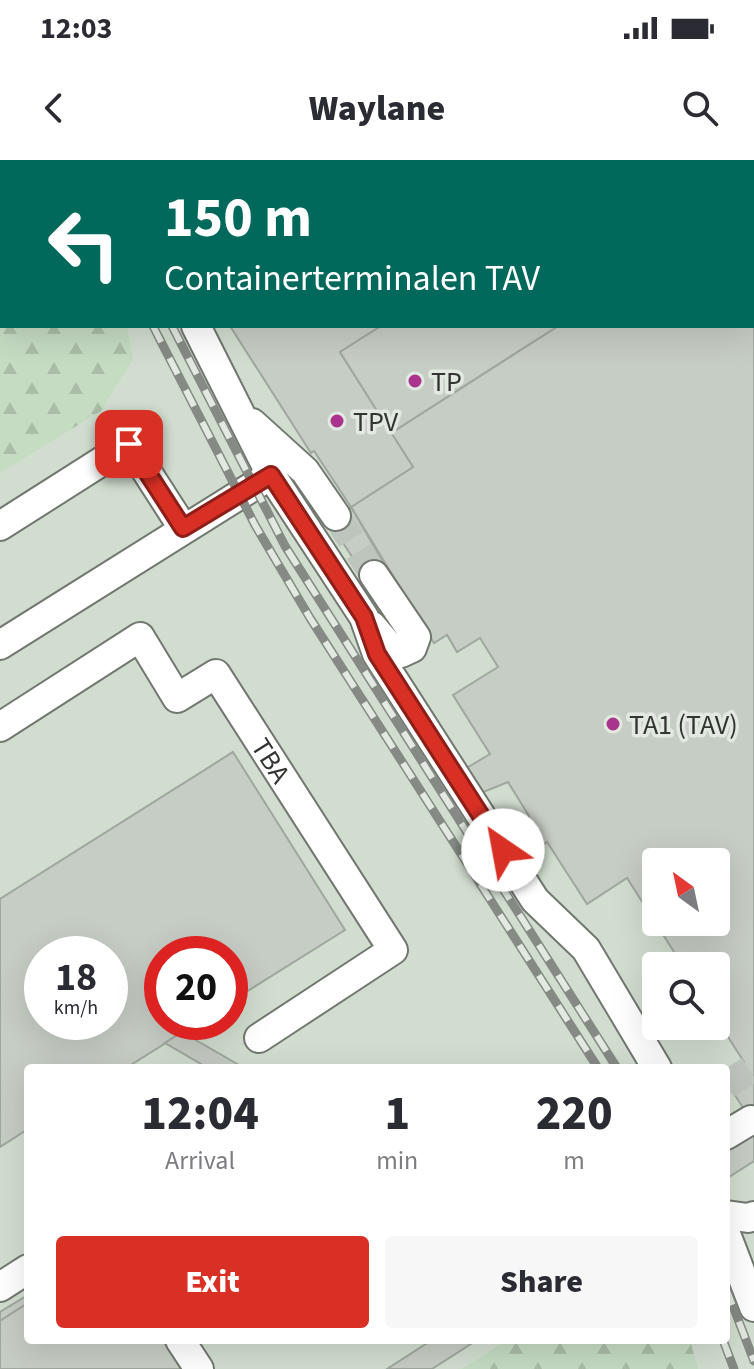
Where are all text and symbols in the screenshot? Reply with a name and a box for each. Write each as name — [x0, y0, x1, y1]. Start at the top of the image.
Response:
text: 12:03 — [40, 7, 112, 50]
text: Waylane — [309, 83, 445, 134]
icon: back — [32, 86, 76, 130]
icon: search — [678, 86, 722, 130]
text: 150 m — [164, 179, 312, 258]
icon: left — [32, 192, 136, 296]
text: Containerterminalen TAV — [164, 253, 540, 304]
place label: TP — [431, 362, 462, 402]
marker: TP — [406, 372, 424, 390]
place label: TPV — [353, 402, 399, 442]
pin — [95, 410, 163, 478]
marker: TPV — [328, 412, 346, 430]
icon: arrive — [107, 422, 151, 466]
place label: TA1 (TAV) — [629, 705, 738, 745]
marker: TA1 (TAV) — [604, 715, 622, 733]
street label: TBA — [241, 730, 300, 792]
position arrow — [461, 808, 545, 892]
north arrow — [642, 848, 730, 936]
map controls — [642, 848, 730, 1040]
speed limit sign: 20 — [144, 936, 248, 1040]
text: 18 — [55, 949, 97, 1006]
button: search — [642, 952, 730, 1040]
text: km/h — [54, 994, 98, 1022]
text: 12:04 — [141, 1080, 259, 1148]
text: 1 — [384, 1080, 410, 1148]
text: 220 — [536, 1080, 613, 1148]
text: Arrival — [165, 1142, 235, 1179]
text: min — [376, 1142, 418, 1179]
text: m — [563, 1142, 585, 1179]
button: Exit — [56, 1236, 369, 1328]
button: Share — [385, 1236, 698, 1328]

